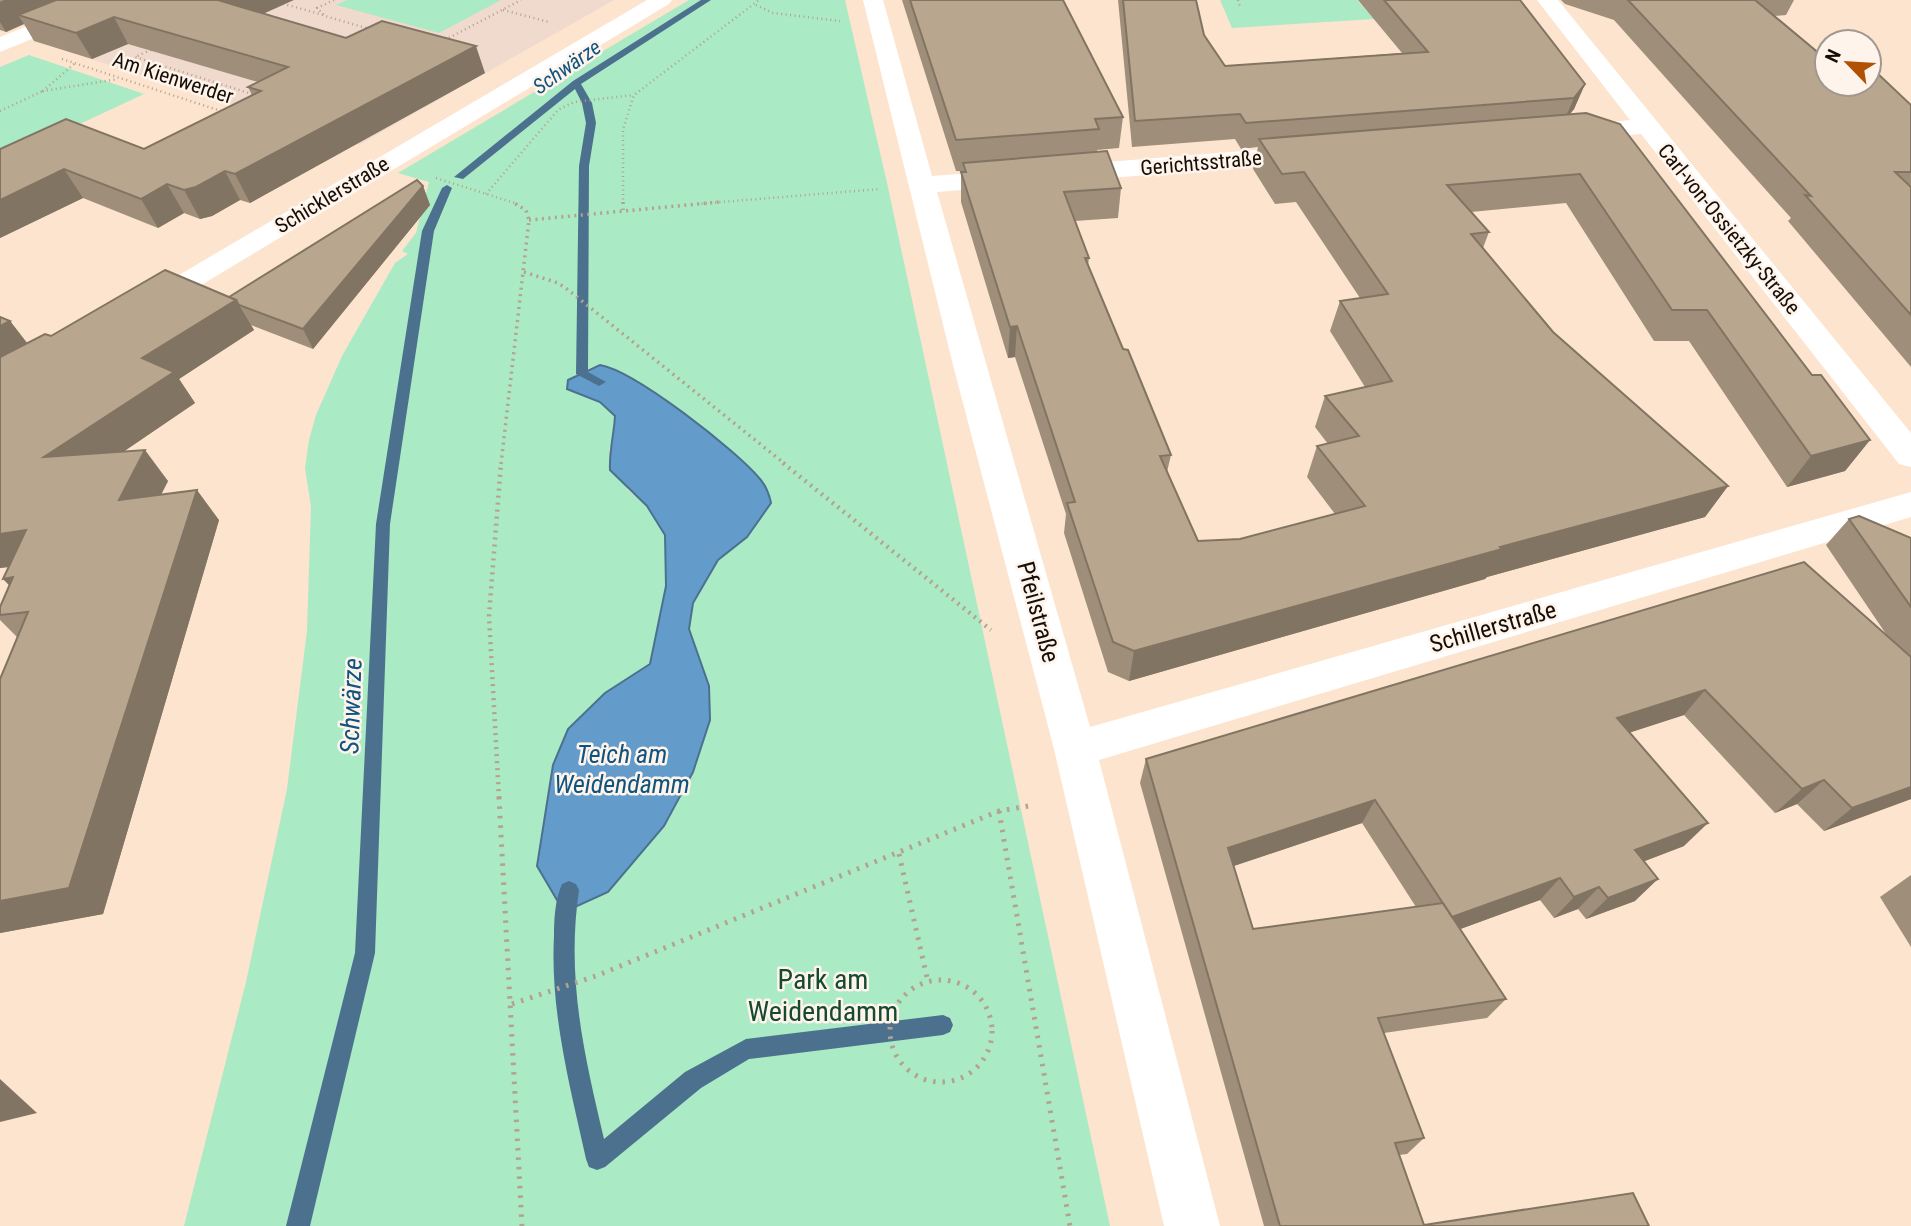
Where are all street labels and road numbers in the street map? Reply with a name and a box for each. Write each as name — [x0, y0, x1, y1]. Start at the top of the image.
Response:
street label: Am Kienwerder — [110, 47, 236, 109]
street label: Carl-von-Ossietzky-Straße — [1653, 139, 1805, 319]
street label: Gerichtsstraße — [1139, 146, 1263, 180]
street label: Schicklerstraße — [271, 152, 393, 238]
street label: Pfeilstraße — [1011, 559, 1065, 665]
street label: Schillerstraße — [1426, 596, 1560, 658]

